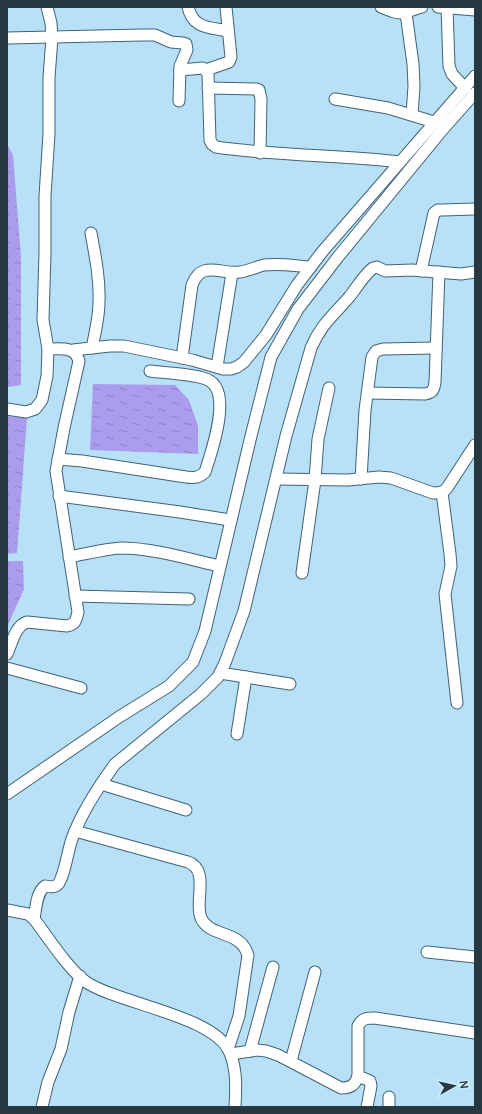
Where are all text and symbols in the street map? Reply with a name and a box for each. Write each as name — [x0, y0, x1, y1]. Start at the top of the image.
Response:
north arrow — [434, 1066, 474, 1106]
text: N — [456, 1080, 472, 1090]

